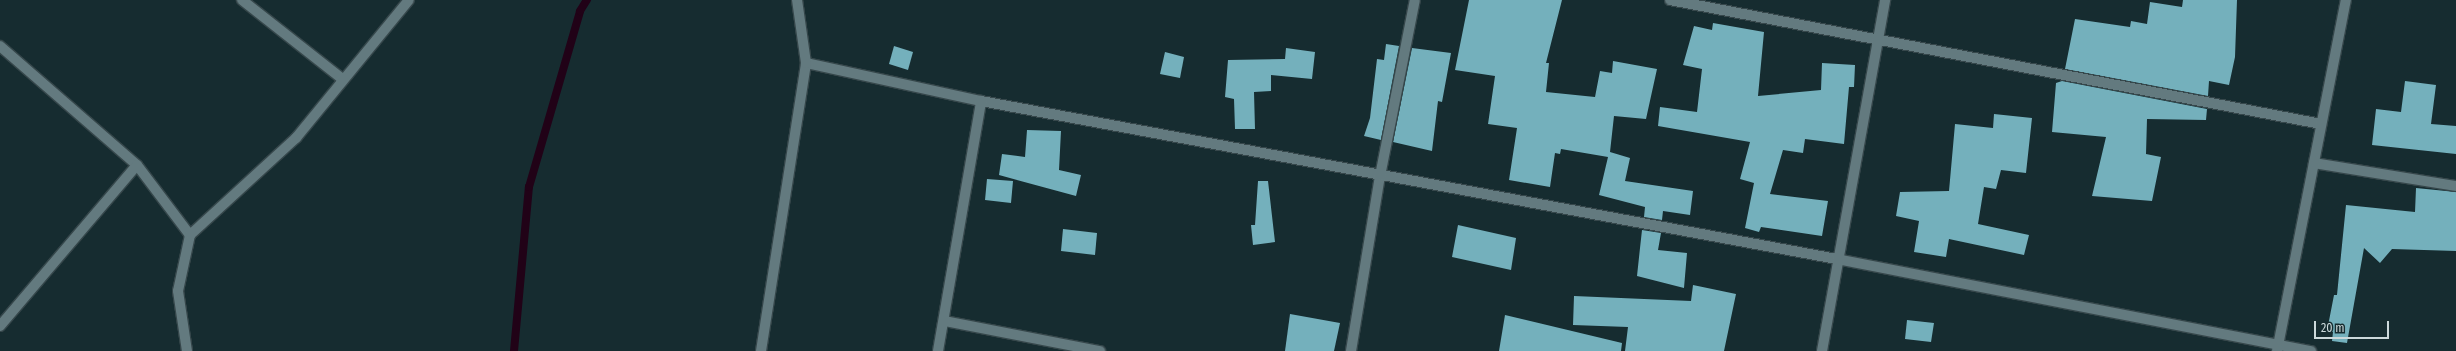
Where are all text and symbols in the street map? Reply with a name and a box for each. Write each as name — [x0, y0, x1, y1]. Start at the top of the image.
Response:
scale bar — [2316, 313, 2391, 339]
text: 20 m — [2321, 321, 2345, 335]

